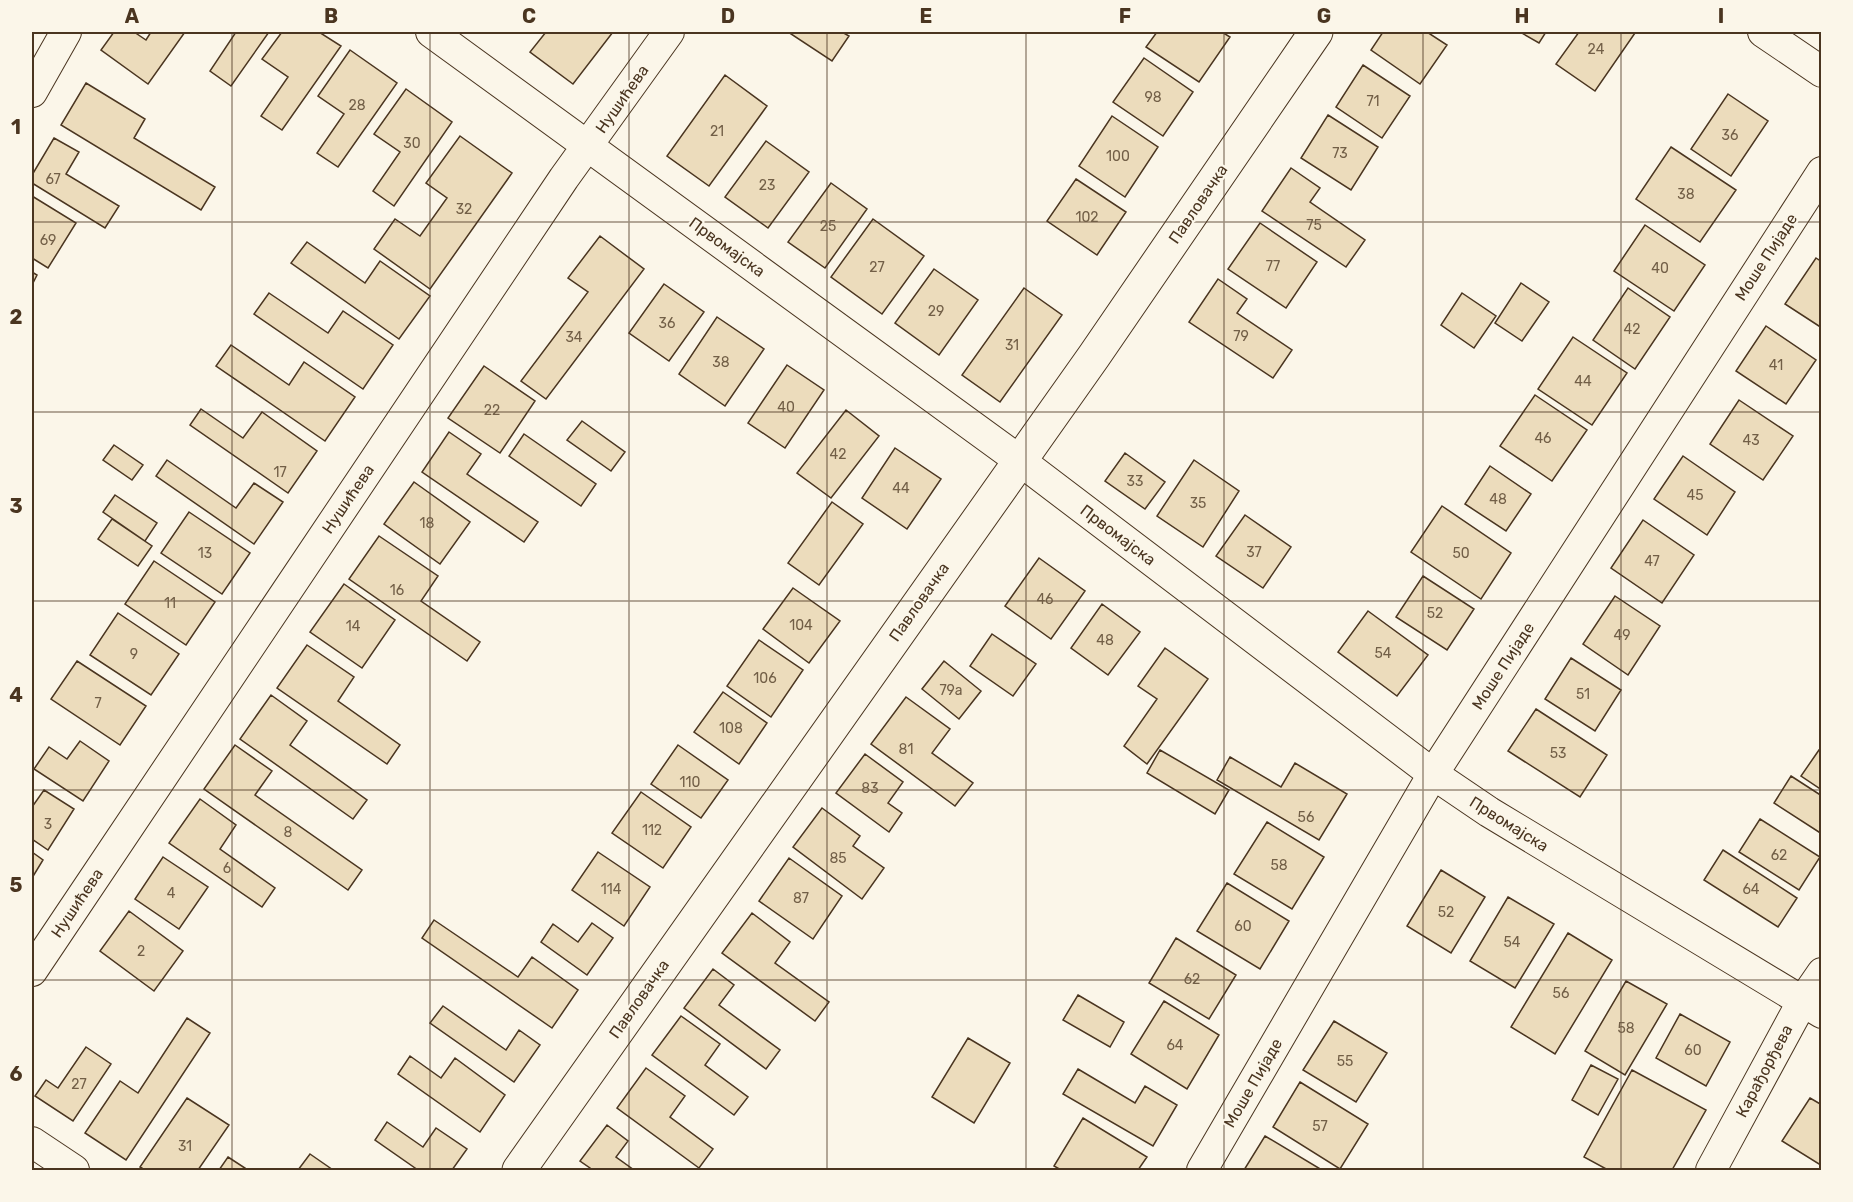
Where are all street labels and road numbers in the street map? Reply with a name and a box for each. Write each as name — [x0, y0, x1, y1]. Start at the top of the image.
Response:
street label: Нушићева — [592, 61, 652, 137]
street label: Павловачка — [1164, 161, 1232, 247]
street label: Моше Пијаде — [1731, 210, 1801, 304]
street label: Првомајска — [685, 213, 769, 281]
street label: Нушићева — [318, 461, 378, 537]
street label: Првомајска — [1077, 501, 1159, 569]
street label: Павловачка — [885, 559, 953, 645]
street label: Моше Пијаде — [1468, 619, 1538, 713]
street label: Првомајска — [1466, 792, 1552, 856]
street label: Нушићева — [47, 865, 107, 941]
street label: Павловачка — [605, 956, 673, 1042]
street label: Карађорђева — [1732, 1021, 1796, 1121]
street label: Моше Пијаде — [1220, 1035, 1286, 1131]

